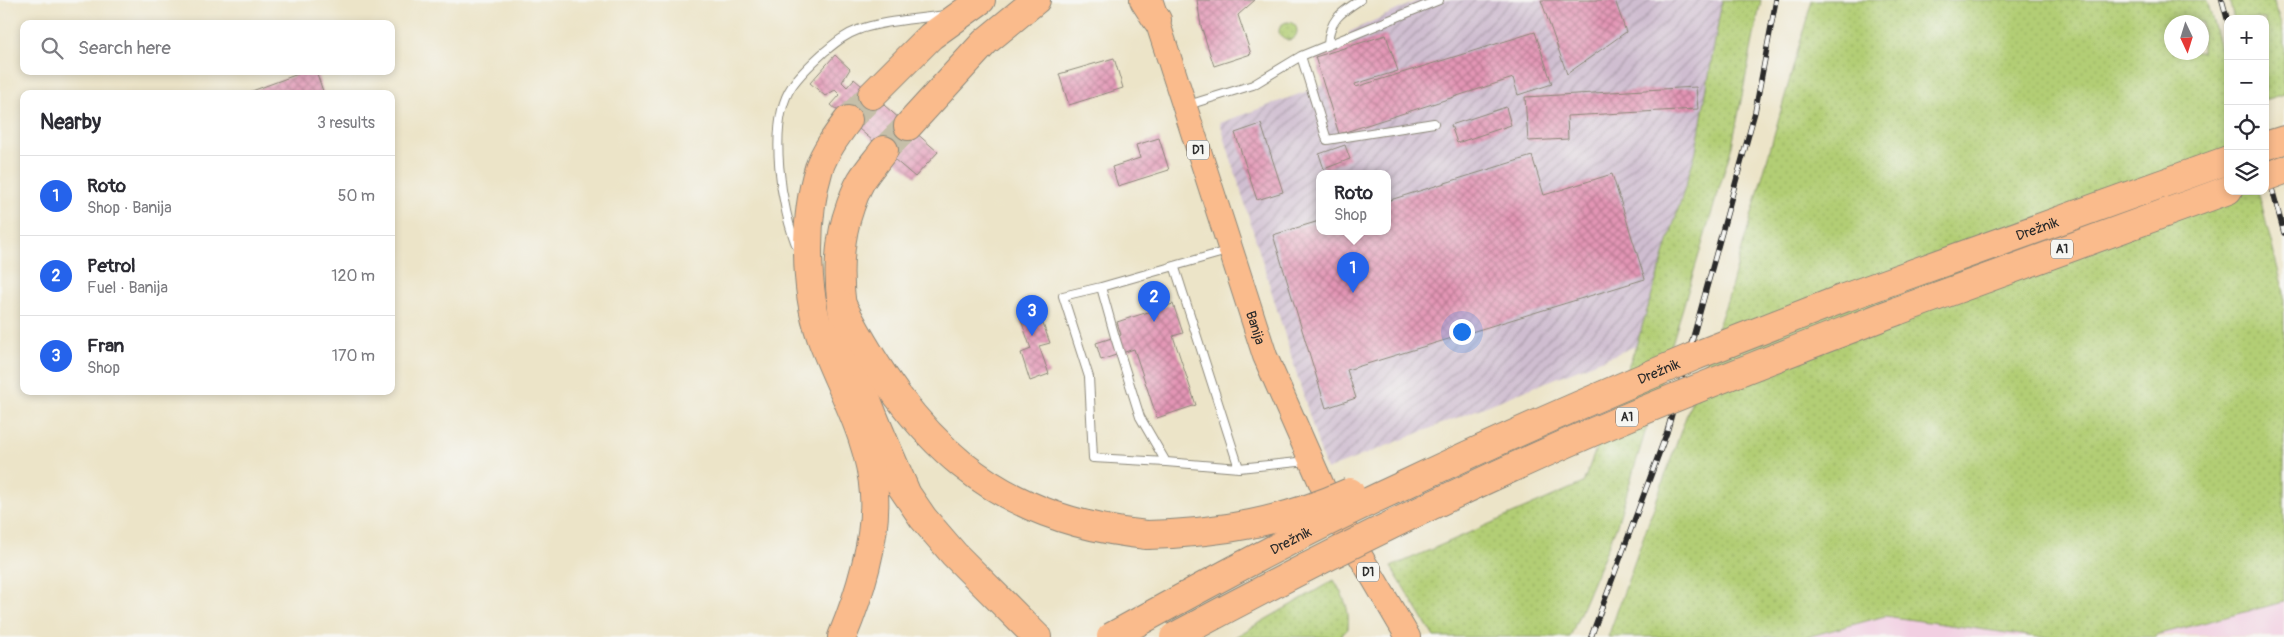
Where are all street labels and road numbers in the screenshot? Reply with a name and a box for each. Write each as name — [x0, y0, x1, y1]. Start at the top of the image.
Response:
road number: D1 — [1187, 140, 1209, 160]
street label: Drežnik — [2014, 214, 2061, 245]
road number: A1 — [2051, 240, 2073, 258]
street label: Banija — [1242, 309, 1269, 347]
street label: Drežnik — [1635, 355, 1682, 388]
road number: A1 — [1616, 408, 1638, 427]
street label: Drežnik — [1267, 523, 1314, 558]
road number: D1 — [1357, 562, 1379, 582]

